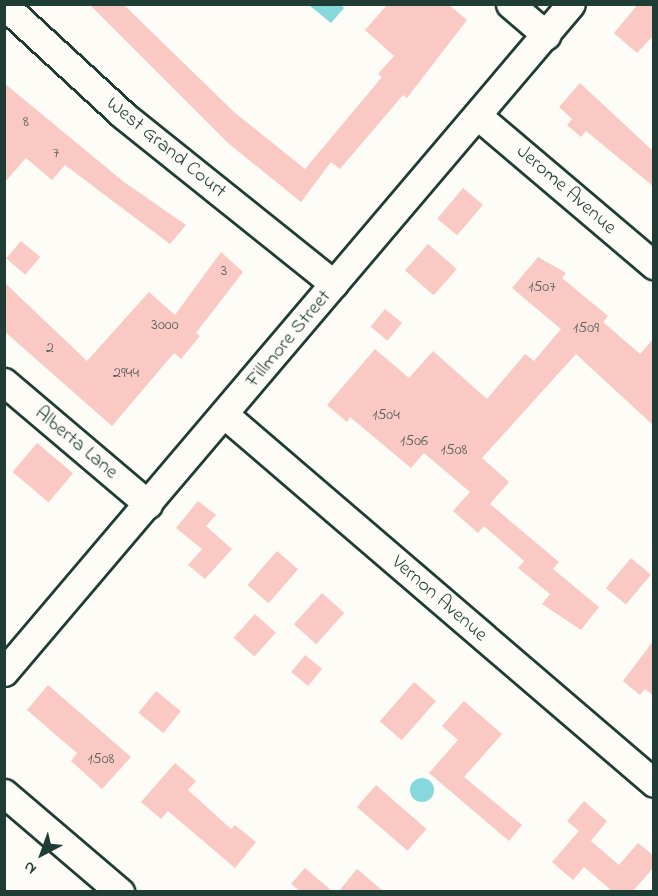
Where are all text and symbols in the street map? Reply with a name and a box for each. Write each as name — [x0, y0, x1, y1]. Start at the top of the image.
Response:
street label: West Grand Court — [101, 92, 231, 204]
house number: 8 — [23, 112, 29, 132]
street label: Jerome Avenue — [511, 140, 621, 240]
house number: 7 — [53, 143, 59, 163]
house number: 3 — [221, 261, 227, 281]
house number: 1507 — [528, 277, 556, 297]
street label: Fillmore Street — [241, 285, 337, 393]
house number: 3000 — [151, 315, 179, 335]
house number: 1509 — [573, 318, 599, 338]
house number: 2 — [46, 338, 54, 358]
house number: 2944 — [113, 363, 139, 383]
street label: Alberta Lane — [30, 401, 122, 485]
house number: 1504 — [372, 405, 400, 425]
house number: 1506 — [400, 431, 428, 451]
house number: 1508 — [440, 440, 468, 460]
street label: Vernon Avenue — [386, 551, 492, 647]
house number: 1508 — [87, 749, 115, 769]
north arrow — [12, 824, 72, 884]
text: N — [18, 855, 42, 880]

